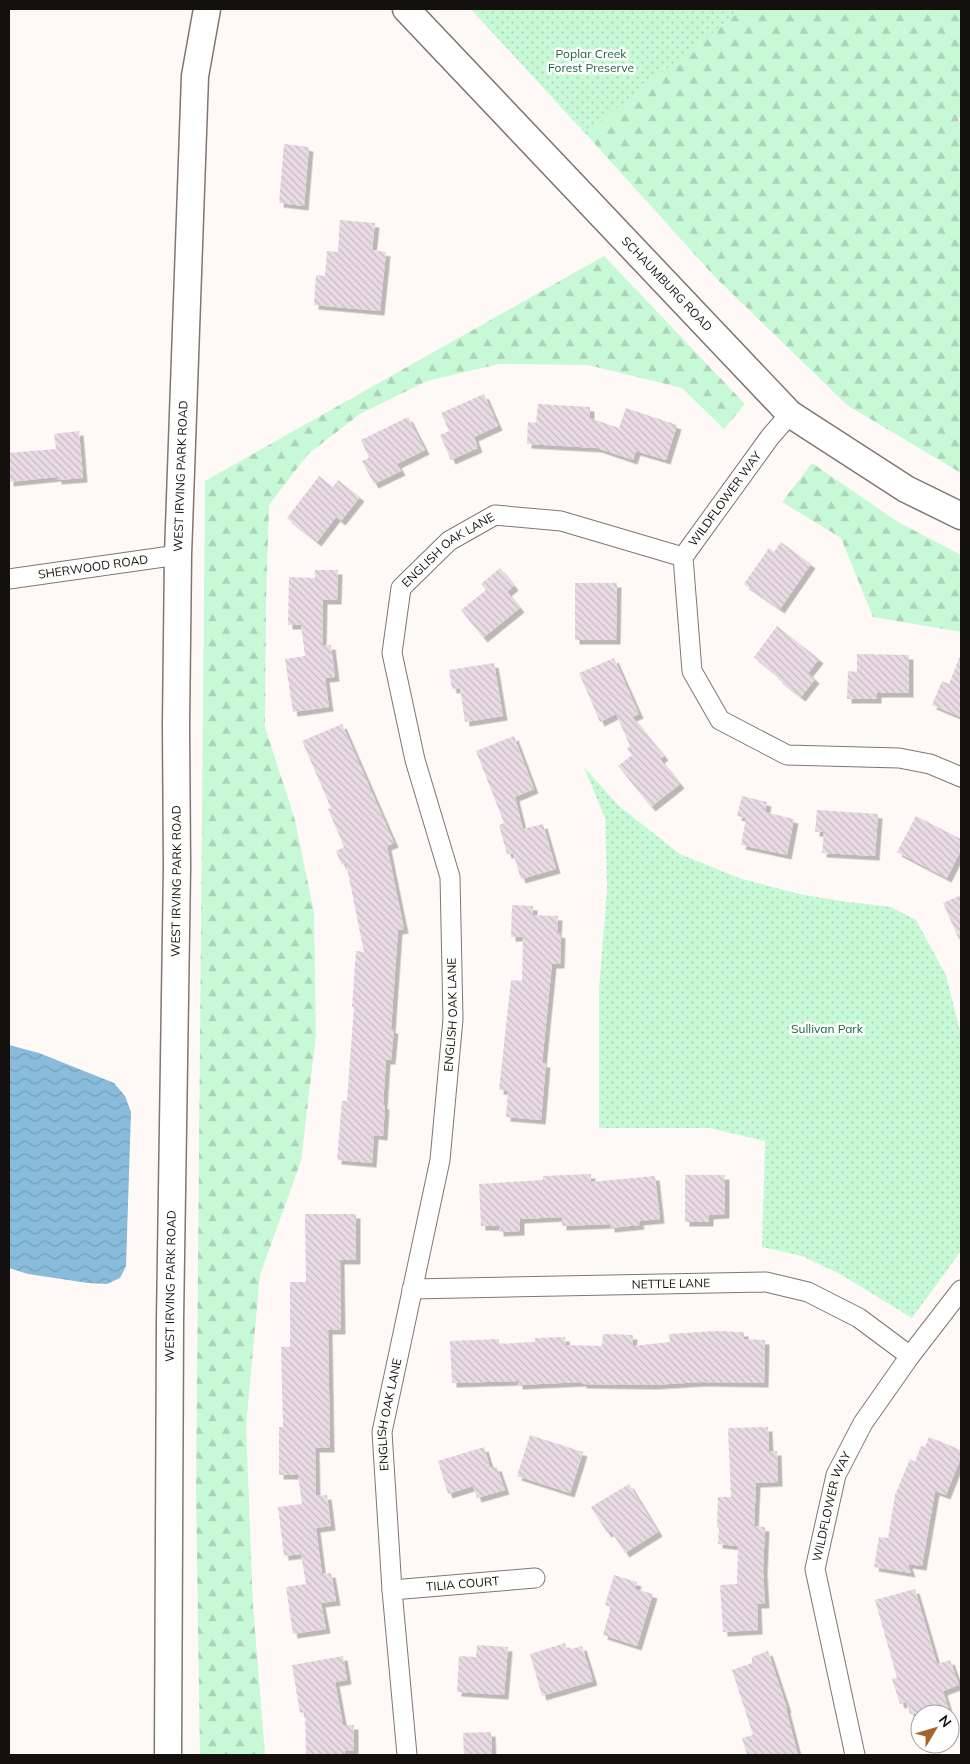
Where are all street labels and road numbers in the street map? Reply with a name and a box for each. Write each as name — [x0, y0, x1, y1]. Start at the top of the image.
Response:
street label: SCHAUMBURG ROAD — [619, 233, 716, 334]
street label: WEST IRVING PARK ROAD — [170, 400, 190, 552]
street label: WILDFLOWER WAY — [685, 448, 765, 549]
street label: ENGLISH OAK LANE — [398, 509, 497, 590]
street label: SHERWOOD ROAD — [37, 551, 149, 582]
street label: WEST IRVING PARK ROAD — [168, 805, 184, 957]
street label: ENGLISH OAK LANE — [440, 957, 460, 1072]
street label: WEST IRVING PARK ROAD — [162, 1210, 179, 1362]
street label: NETTLE LANE — [632, 1275, 710, 1292]
street label: ENGLISH OAK LANE — [374, 1357, 405, 1472]
street label: WILDFLOWER WAY — [809, 1448, 854, 1563]
street label: TILIA COURT — [426, 1573, 501, 1594]

